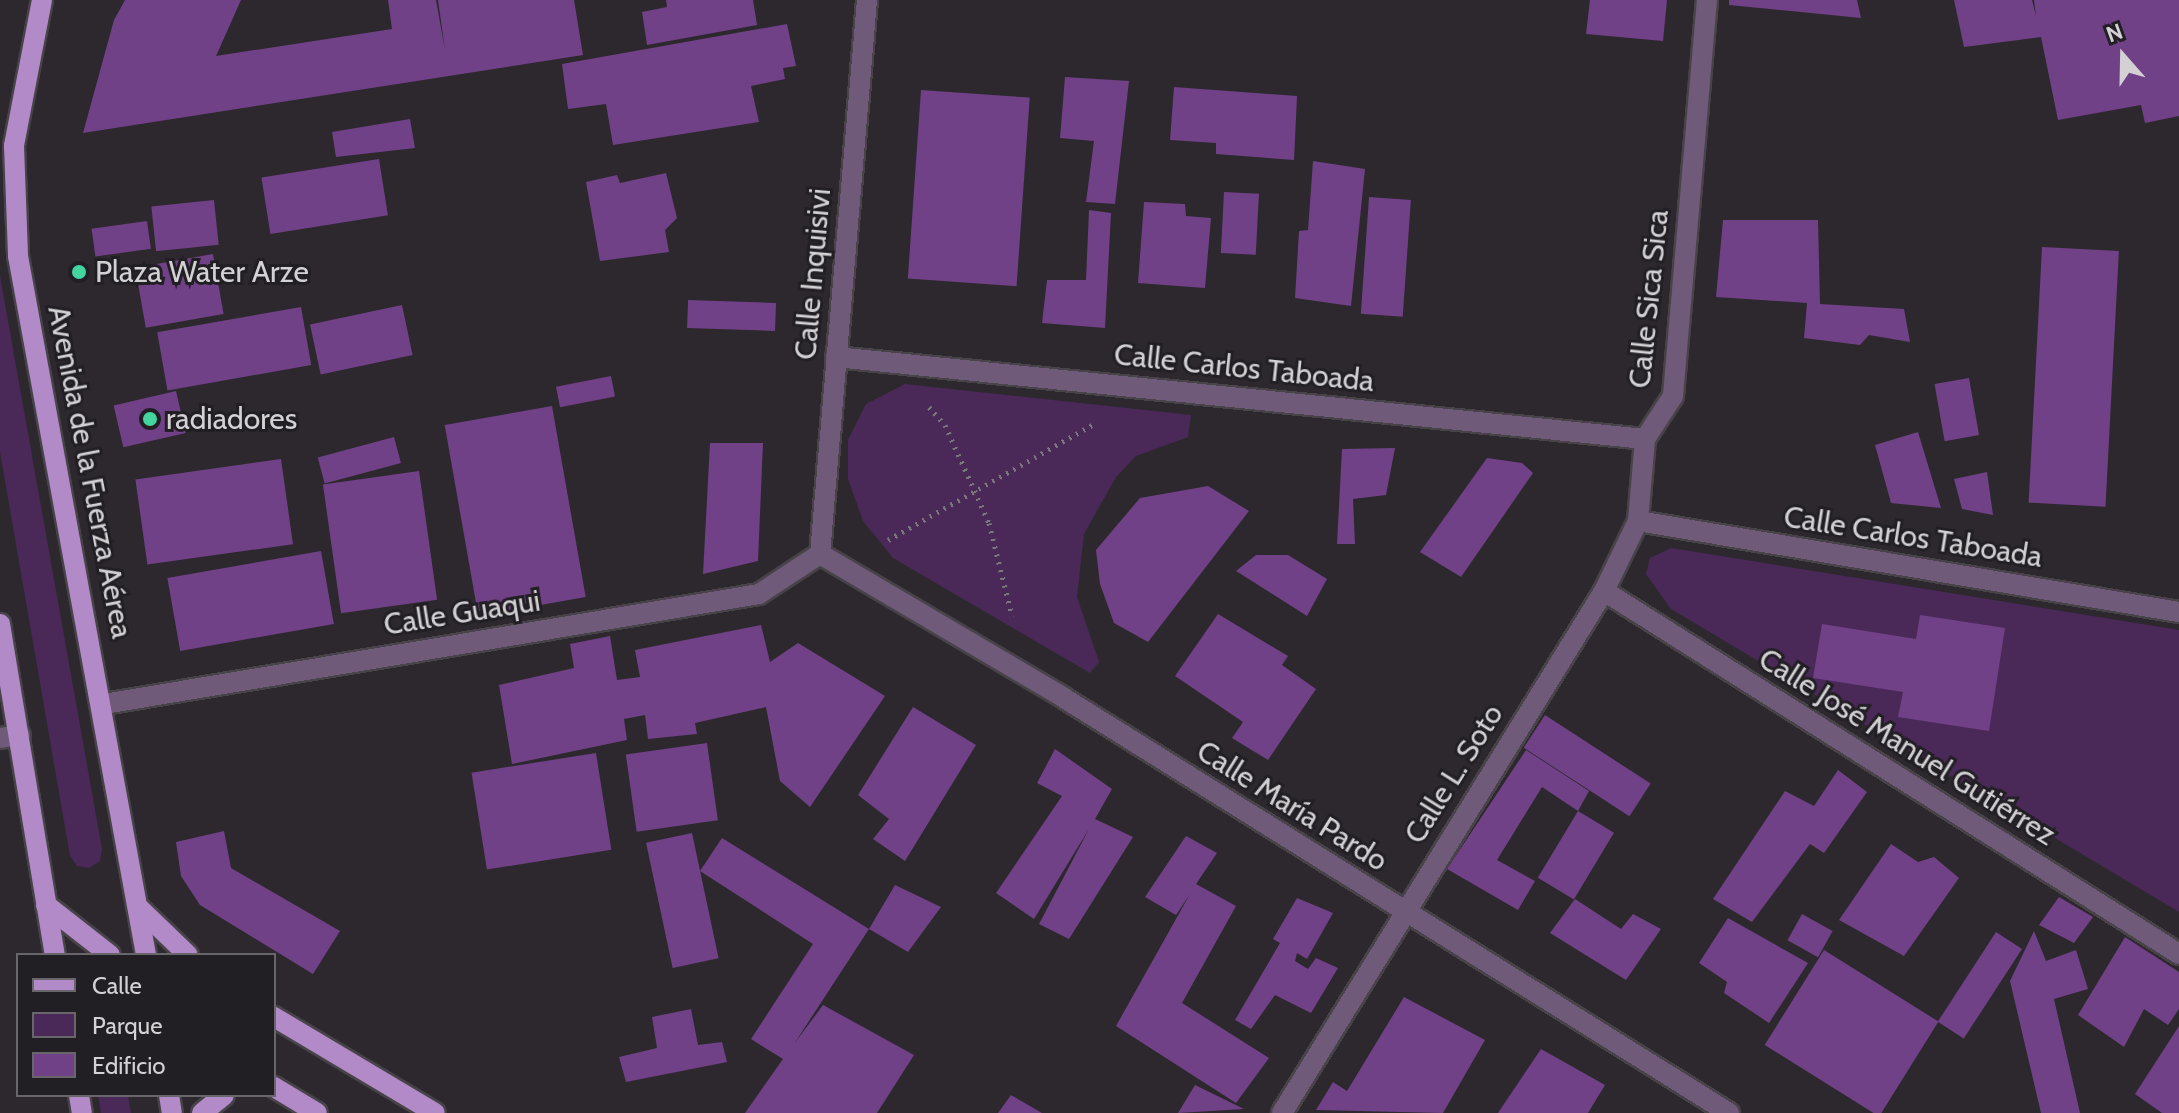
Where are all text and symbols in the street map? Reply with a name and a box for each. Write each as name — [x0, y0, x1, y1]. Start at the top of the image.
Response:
north arrow — [2083, 16, 2163, 96]
text: N — [2103, 18, 2127, 48]
street label: Calle Inquisivi — [788, 187, 838, 361]
street label: Calle Sica Sica — [1622, 208, 1676, 390]
place label: Plaza Water Arze — [95, 254, 309, 290]
marker: Plaza Water Arze — [70, 263, 88, 281]
street label: Avenida de la Fuerza Aérea — [40, 303, 140, 641]
street label: Calle Carlos Taboada — [1112, 336, 1376, 400]
place label: radiadores — [166, 401, 297, 437]
marker: radiadores — [141, 410, 159, 428]
street label: Calle Carlos Taboada — [1781, 499, 2045, 575]
street label: Calle Guaqui — [381, 583, 543, 643]
street label: Calle José Manuel Gutiérrez — [1752, 641, 2062, 853]
street label: Calle L. Soto — [1397, 698, 1511, 850]
street label: Calle María Pardo — [1190, 733, 1394, 879]
legend — [16, 953, 276, 1097]
text: Calle — [92, 971, 142, 1000]
text: Parque — [92, 1011, 162, 1040]
text: Edificio — [92, 1051, 166, 1080]

